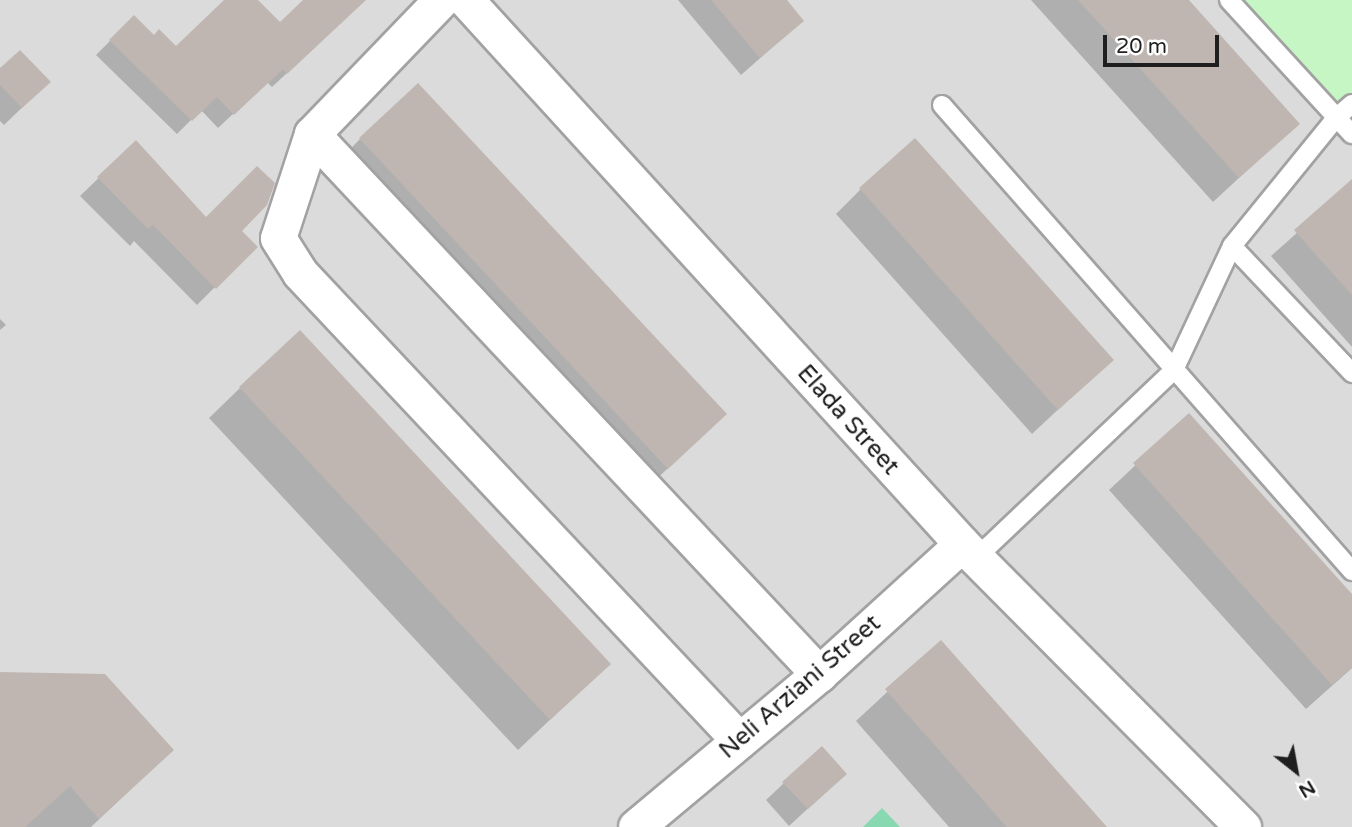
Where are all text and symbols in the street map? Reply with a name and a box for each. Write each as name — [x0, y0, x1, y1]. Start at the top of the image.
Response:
scale bar — [1107, 21, 1222, 65]
text: 20 m — [1116, 34, 1167, 59]
street label: Elada Street — [791, 359, 905, 481]
street label: Neli Arziani Street — [713, 609, 887, 765]
north arrow — [1261, 736, 1331, 806]
text: N — [1295, 776, 1319, 802]

